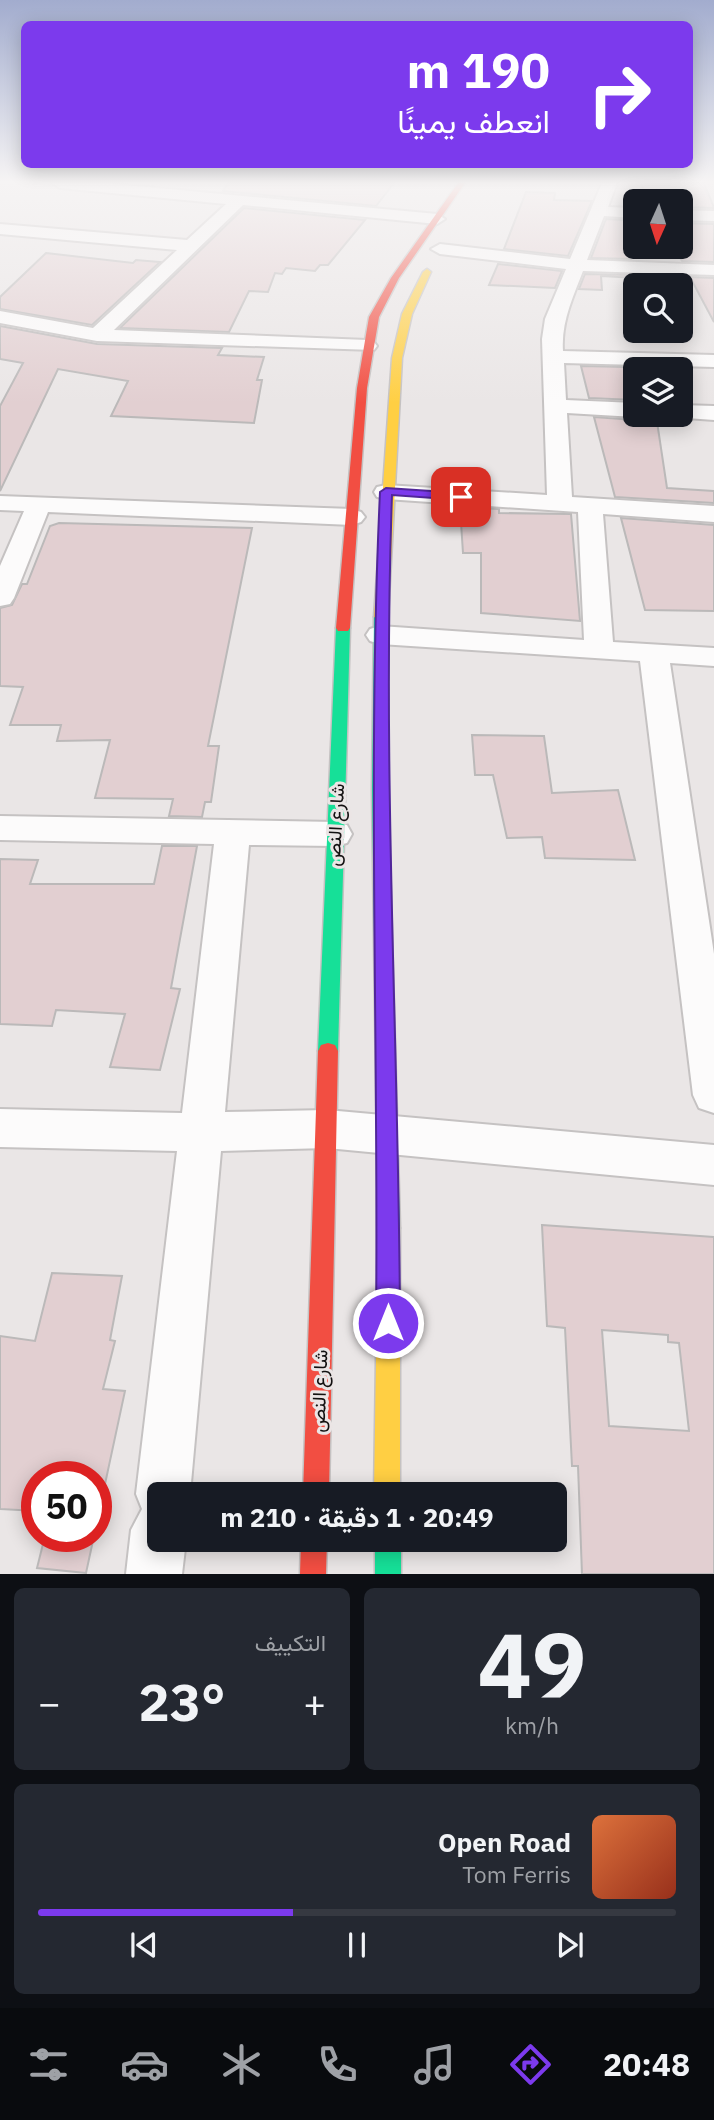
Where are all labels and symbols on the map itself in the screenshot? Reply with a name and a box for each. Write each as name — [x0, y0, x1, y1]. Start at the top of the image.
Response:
north arrow — [623, 189, 693, 259]
pin — [431, 467, 491, 527]
street label: شارع النص — [321, 783, 350, 867]
position arrow — [351, 1286, 425, 1360]
street label: شارع النص — [306, 1349, 333, 1433]
speed limit sign: 50 — [21, 1461, 112, 1552]

